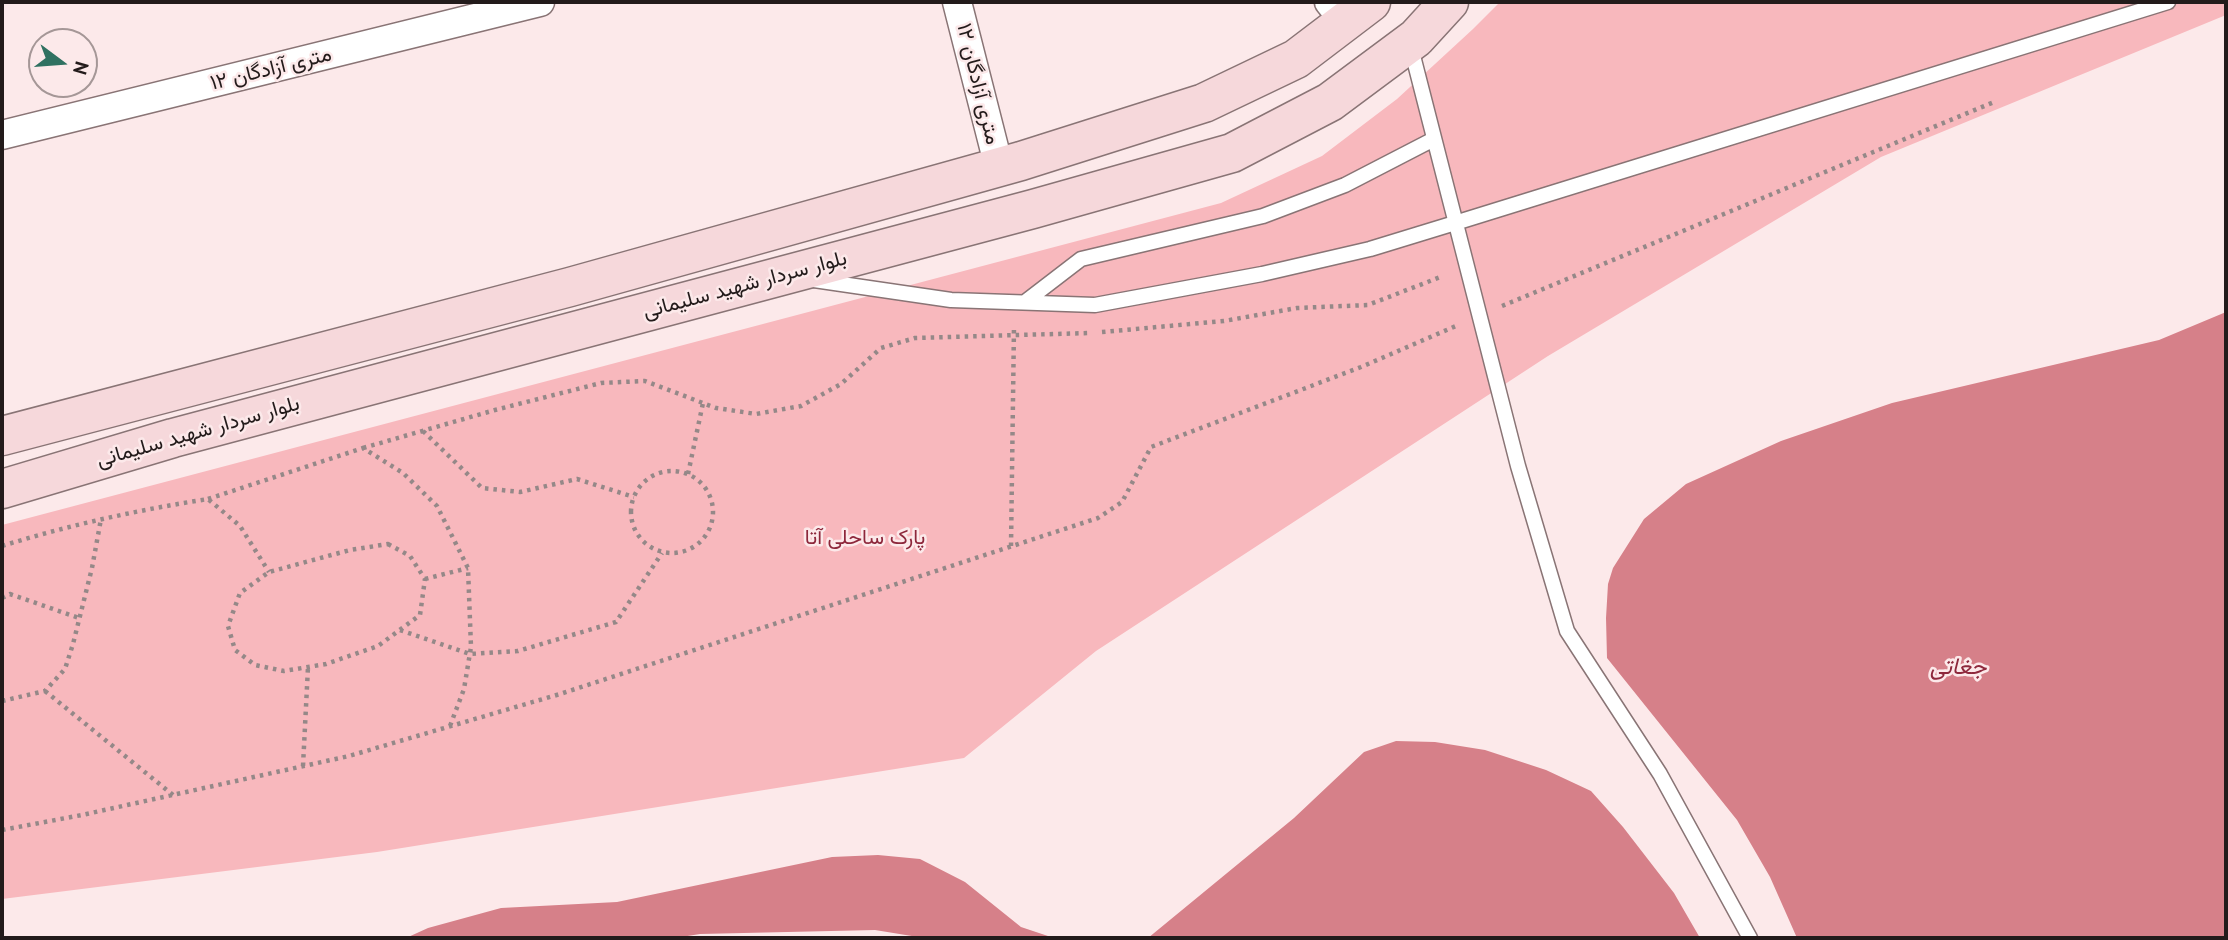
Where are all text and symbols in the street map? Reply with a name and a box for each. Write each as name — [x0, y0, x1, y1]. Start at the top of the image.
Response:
street label: ۱۲ متری آزادگان — [951, 21, 1005, 147]
north arrow — [28, 28, 98, 98]
street label: ۱۲ متری آزادگان — [208, 42, 334, 96]
text: N — [68, 59, 95, 78]
street label: بلوار سردار شهید سلیمانی — [640, 246, 850, 324]
street label: بلوار سردار شهید سلیمانی — [94, 391, 302, 473]
park label: پارک ساحلی آتا — [805, 525, 925, 551]
water label: جغاتی — [1930, 653, 1986, 681]

